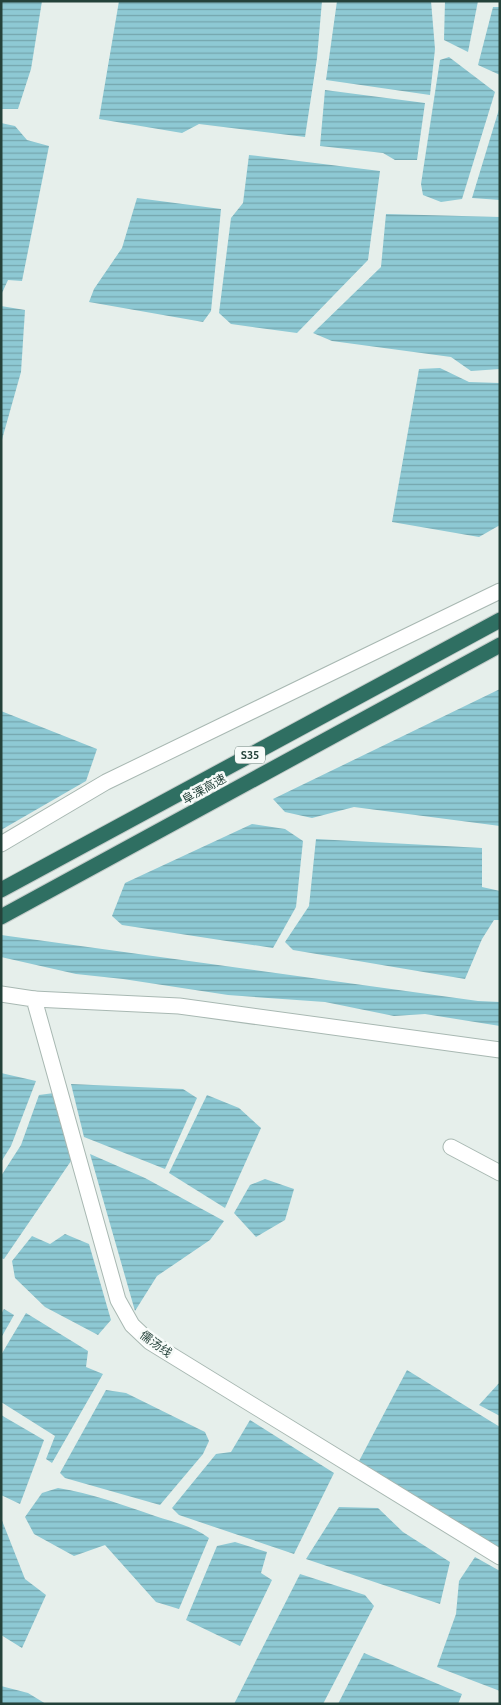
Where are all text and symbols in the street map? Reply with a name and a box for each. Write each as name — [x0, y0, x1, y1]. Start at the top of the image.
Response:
road number: S35 — [235, 746, 265, 764]
street label: 阜溧高速 — [180, 771, 228, 806]
street label: 儒汤线 — [138, 1328, 175, 1359]

